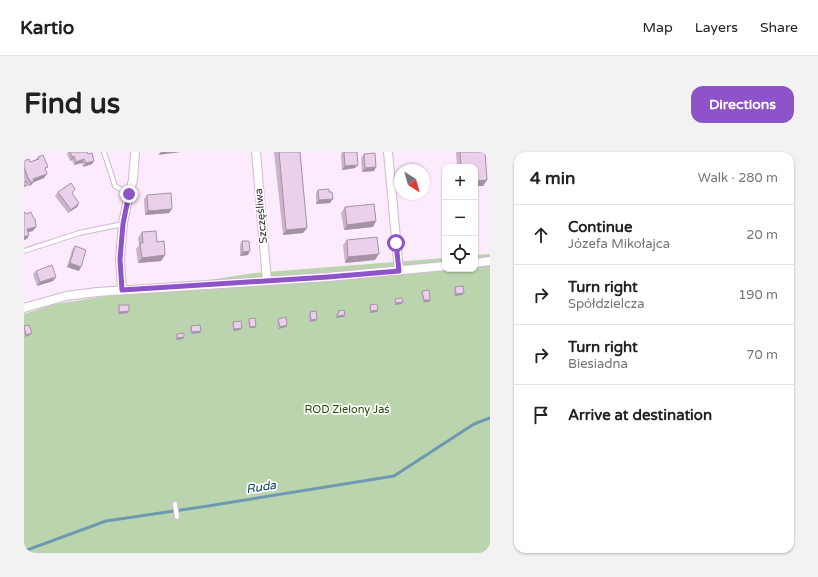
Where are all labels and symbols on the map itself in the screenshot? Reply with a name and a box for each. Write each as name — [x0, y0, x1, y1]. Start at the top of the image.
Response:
north arrow — [394, 164, 430, 200]
route end — [120, 185, 138, 203]
street label: Szczęśliwa — [252, 188, 270, 244]
route start — [387, 234, 405, 252]
park label: ROD Zielony Jaś — [304, 403, 390, 416]
water label: Ruda — [245, 478, 277, 496]

